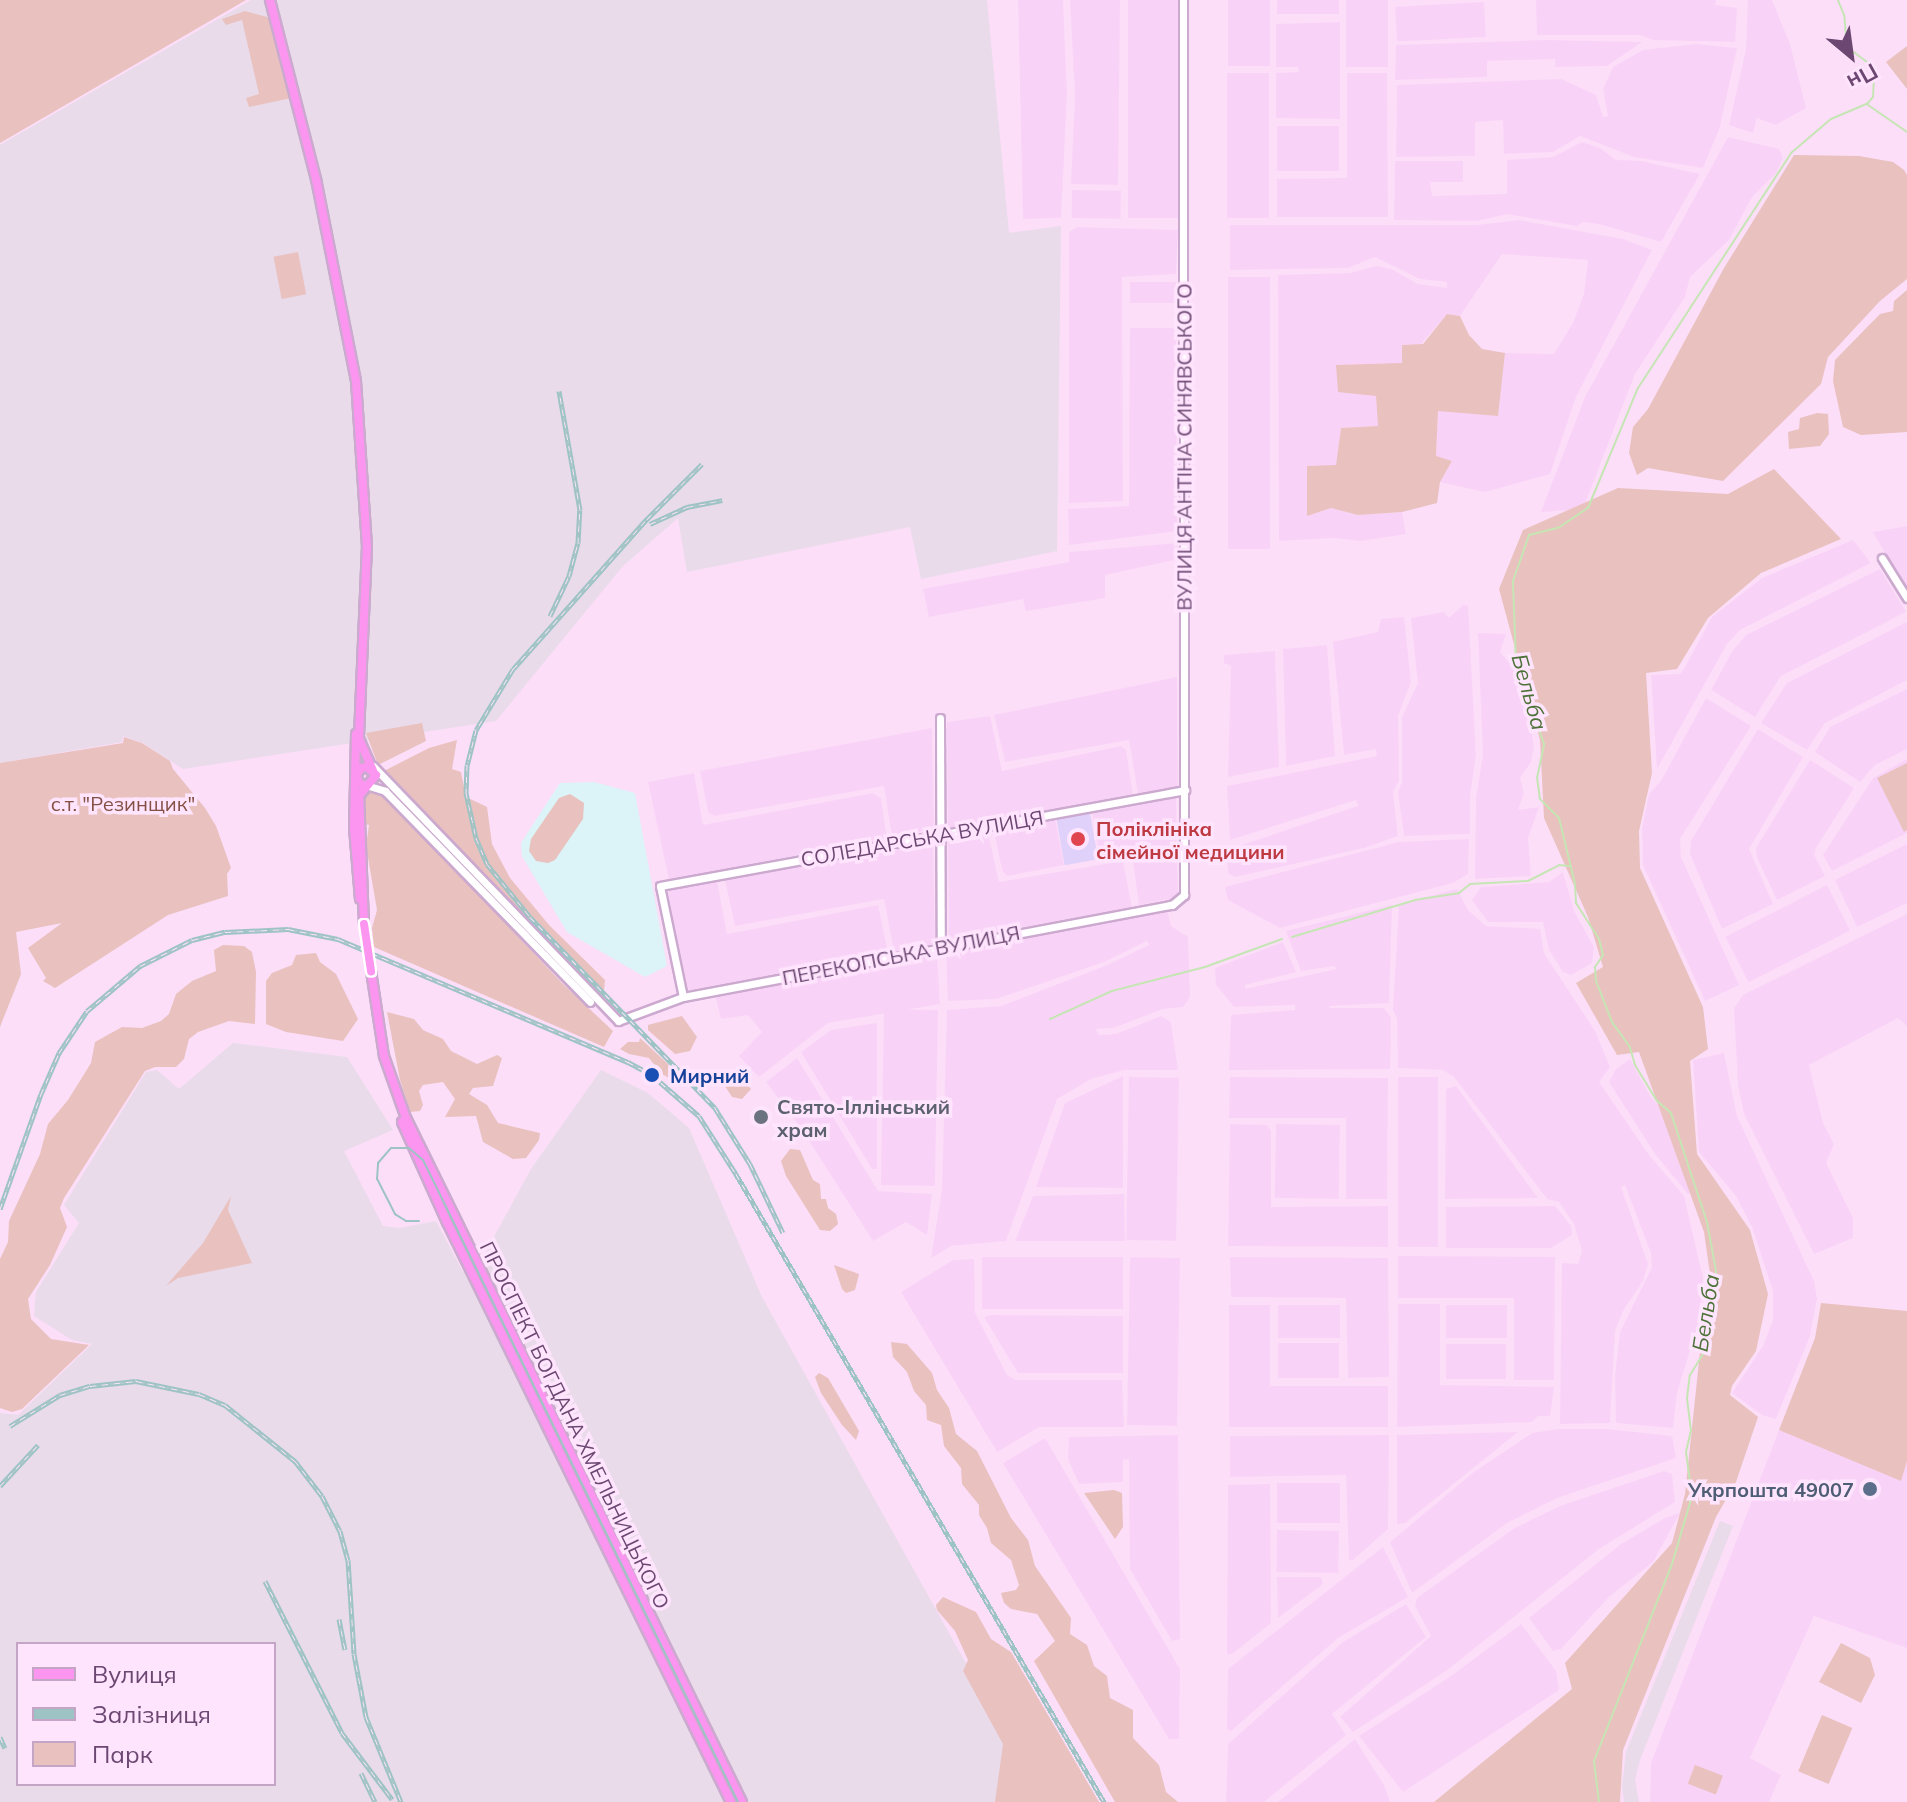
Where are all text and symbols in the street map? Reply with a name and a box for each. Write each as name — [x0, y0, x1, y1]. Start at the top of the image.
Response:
north arrow — [1811, 16, 1891, 96]
text: Пн — [1842, 57, 1883, 97]
street label: ВУЛИЦЯ АНТІНА СИНЯВСЬКОГО — [1172, 283, 1196, 611]
water label: Бельба — [1506, 651, 1552, 733]
park label: с.т. "Резинщик" — [51, 791, 195, 815]
street label: СОЛЕДАРСЬКА ВУЛИЦЯ — [799, 805, 1045, 871]
place label: Поліклініка сімейної медицини — [1096, 816, 1285, 863]
marker: Поліклініка сімейної медицини — [1067, 828, 1089, 850]
street label: ПЕРЕКОПСЬКА ВУЛИЦЯ — [780, 920, 1022, 990]
place label: Мирний — [670, 1063, 749, 1087]
marker: Мирний — [641, 1064, 663, 1086]
place label: Свято-Іллінський храм — [777, 1094, 950, 1141]
marker: Свято-Іллінський храм — [752, 1108, 770, 1126]
street label: ПРОСПЕКТ БОГДАНА ХМЕЛЬНИЦЬКОГО — [475, 1237, 675, 1613]
water label: Бельба — [1687, 1272, 1725, 1354]
place label: Укрпошта 49007 — [1688, 1477, 1854, 1501]
marker: Укрпошта 49007 — [1861, 1480, 1879, 1498]
legend — [16, 1642, 276, 1786]
text: Вулиця — [92, 1659, 177, 1689]
text: Залізниця — [92, 1699, 211, 1729]
text: Парк — [92, 1739, 153, 1769]

